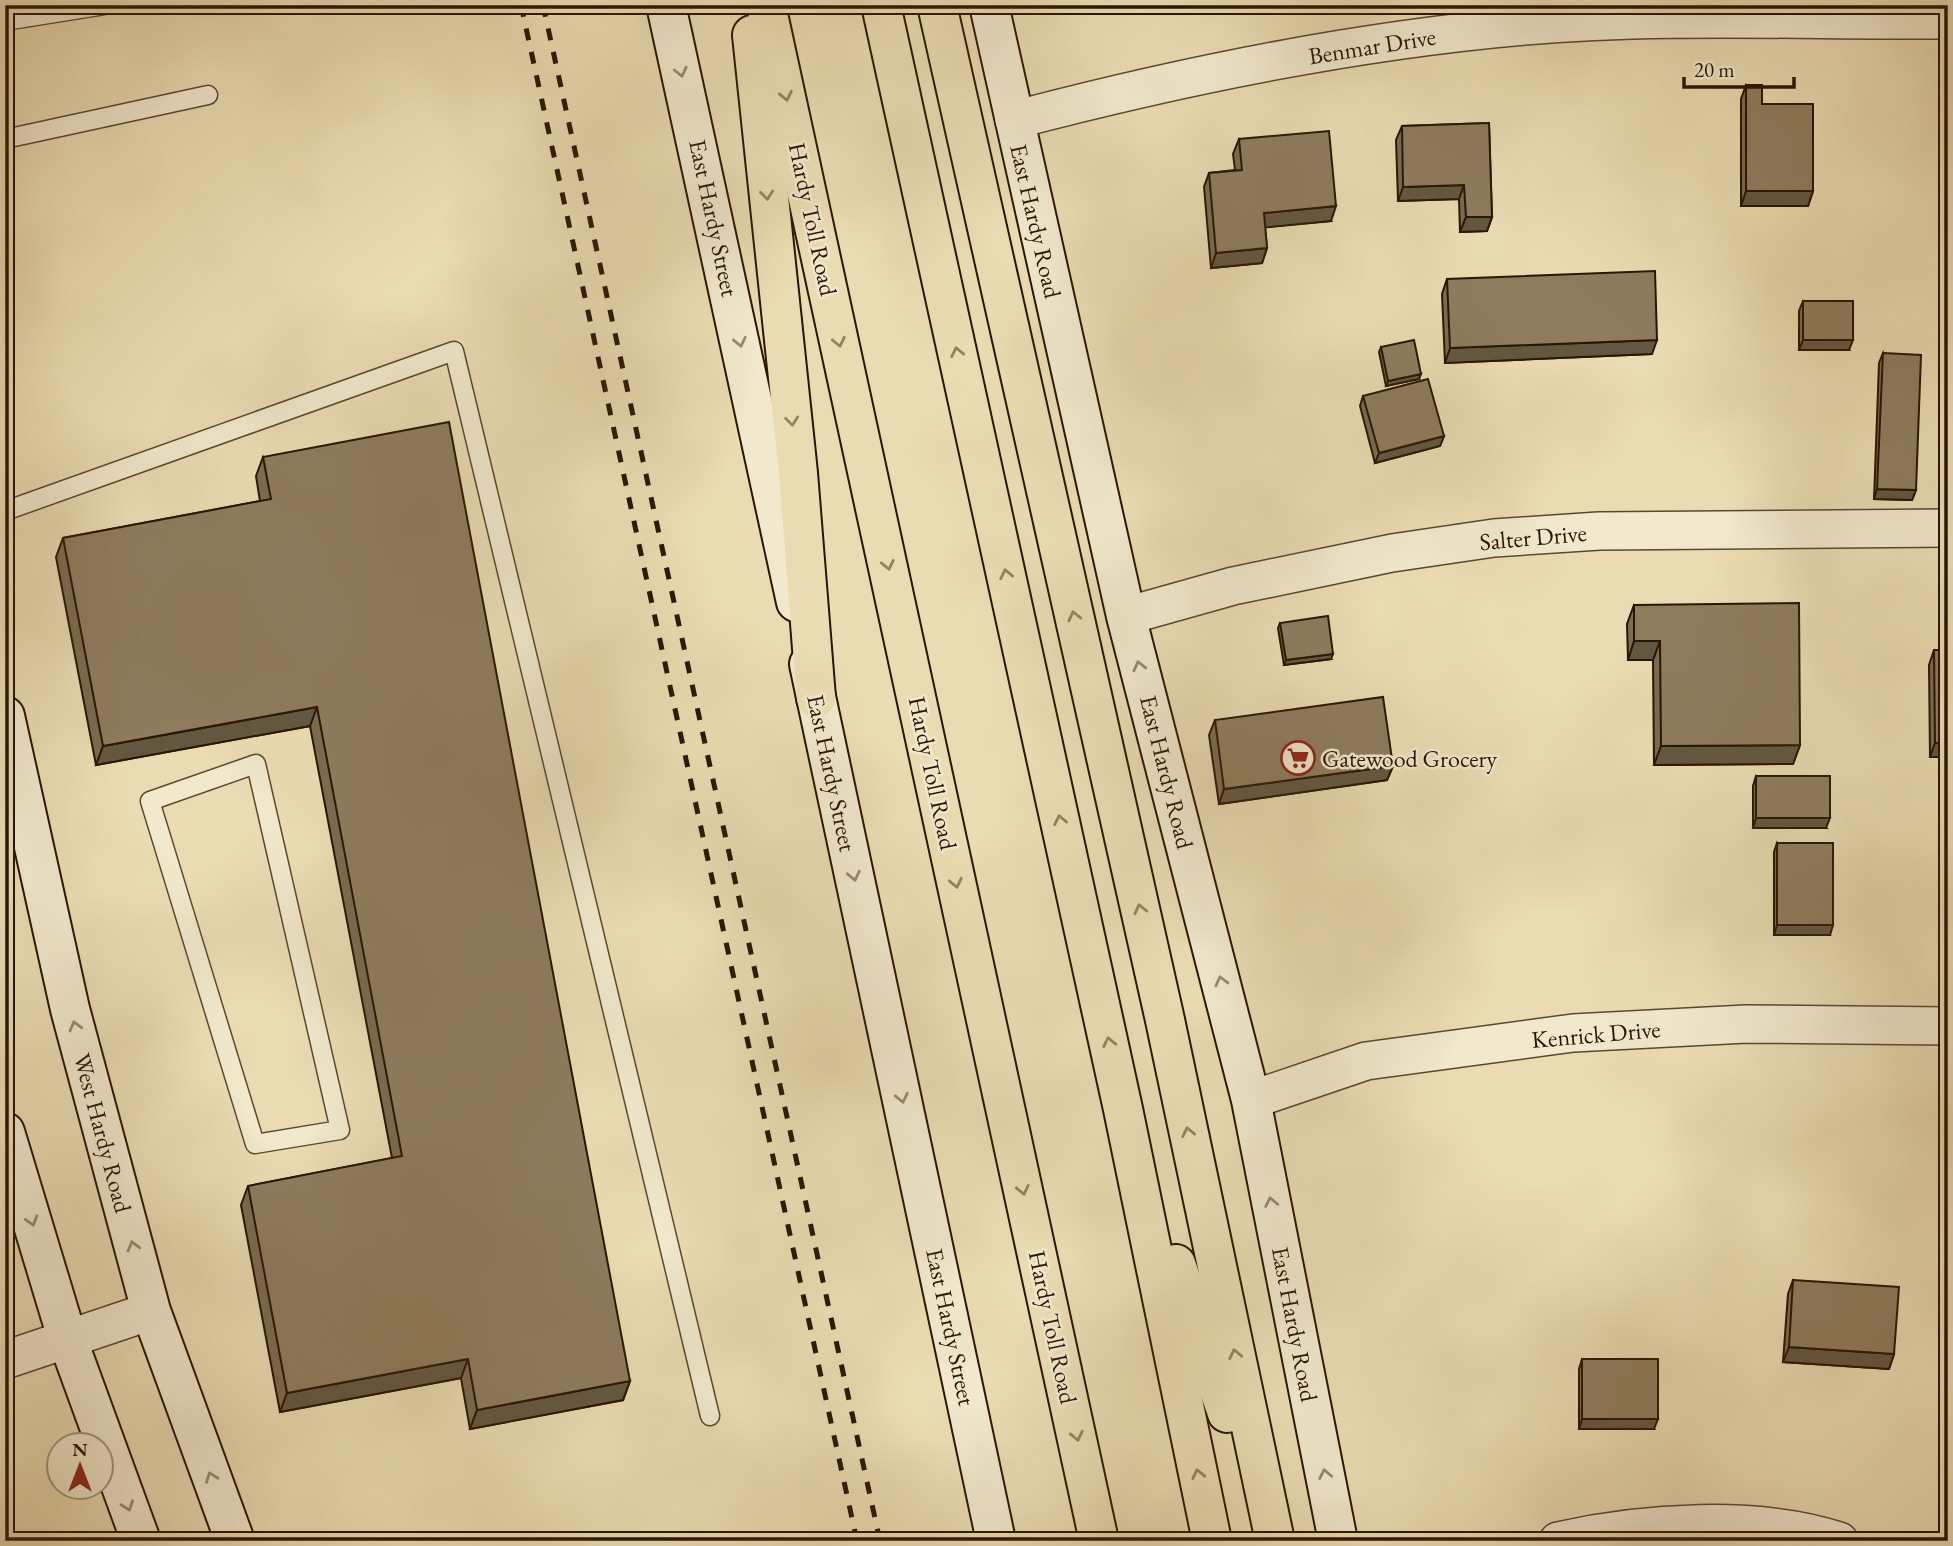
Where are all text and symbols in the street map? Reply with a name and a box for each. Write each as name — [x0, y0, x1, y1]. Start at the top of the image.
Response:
street label: Benmar Drive — [1306, 21, 1438, 71]
scale bar — [1684, 46, 1794, 90]
text: 20 m — [1694, 56, 1735, 83]
one-way arrow — [673, 66, 688, 78]
one-way arrow — [778, 90, 792, 102]
street label: East Hardy Street — [682, 137, 746, 300]
street label: Hardy Toll Road — [782, 139, 845, 299]
street label: East Hardy Road — [1003, 141, 1069, 302]
one-way arrow — [759, 190, 774, 201]
one-way arrow — [732, 336, 747, 348]
one-way arrow — [831, 336, 846, 348]
one-way arrow — [951, 346, 966, 358]
one-way arrow — [784, 416, 799, 427]
street label: Salter Drive — [1478, 517, 1588, 557]
one-way arrow — [879, 558, 894, 570]
one-way arrow — [1000, 568, 1014, 580]
one-way arrow — [1068, 610, 1082, 622]
one-way arrow — [1133, 660, 1147, 672]
street label: East Hardy Street — [800, 692, 864, 855]
street label: East Hardy Road — [1133, 692, 1201, 853]
street label: Hardy Toll Road — [902, 693, 965, 853]
supermarket icon: Gatewood Grocery — [1279, 739, 1317, 777]
place label: Gatewood Grocery — [1322, 743, 1498, 774]
one-way arrow — [1053, 814, 1068, 826]
one-way arrow — [846, 870, 861, 882]
one-way arrow — [948, 877, 963, 889]
one-way arrow — [1133, 903, 1148, 915]
one-way arrow — [1214, 975, 1229, 987]
street label: Kenrick Drive — [1530, 1013, 1662, 1055]
one-way arrow — [69, 1020, 83, 1032]
one-way arrow — [1102, 1036, 1117, 1048]
street label: West Hardy Road — [67, 1050, 139, 1217]
one-way arrow — [893, 1092, 908, 1104]
one-way arrow — [1182, 1126, 1197, 1138]
one-way arrow — [1014, 1184, 1029, 1196]
one-way arrow — [1265, 1196, 1280, 1208]
one-way arrow — [23, 1214, 38, 1226]
one-way arrow — [127, 1240, 142, 1252]
street label: East Hardy Road — [1265, 1244, 1325, 1405]
street label: East Hardy Street — [919, 1246, 983, 1409]
street label: Hardy Toll Road — [1022, 1247, 1085, 1407]
one-way arrow — [1229, 1348, 1244, 1360]
north arrow — [46, 1430, 116, 1500]
one-way arrow — [1068, 1430, 1083, 1442]
text: N — [72, 1437, 88, 1462]
one-way arrow — [1192, 1468, 1207, 1480]
one-way arrow — [1318, 1468, 1333, 1480]
one-way arrow — [205, 1471, 219, 1483]
one-way arrow — [120, 1499, 134, 1511]

